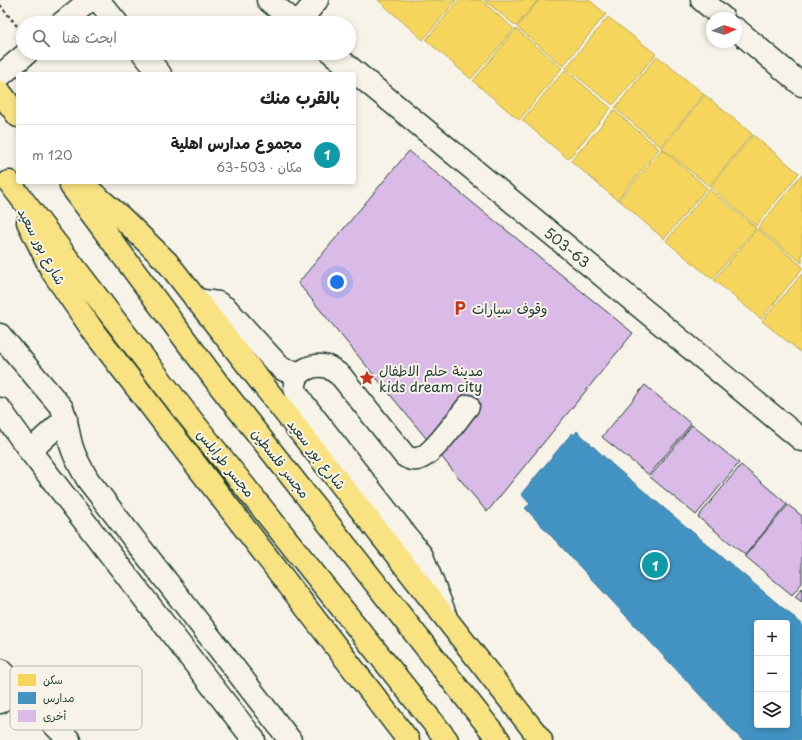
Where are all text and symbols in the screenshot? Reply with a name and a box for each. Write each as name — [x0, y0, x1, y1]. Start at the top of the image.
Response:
north arrow — [706, 12, 742, 48]
search box — [16, 16, 356, 60]
text: ابحث هنا — [62, 25, 117, 48]
icon: search — [30, 27, 52, 49]
text: بالقرب منك — [260, 84, 340, 110]
text: مجموع مدارس اهلية — [171, 131, 302, 154]
text: 120 m — [32, 145, 73, 164]
text: 1 — [324, 145, 330, 164]
text: مكان · 503-63 — [216, 157, 302, 176]
street label: شارع بور سعيد — [13, 204, 71, 288]
street label: 503-63 — [540, 222, 595, 272]
your location — [327, 272, 347, 292]
place label: وقوف سيارات — [472, 298, 547, 319]
parking icon: وقوف سيارات — [451, 299, 469, 317]
place label: مدينة حلم الاطفال kids dream city — [379, 360, 483, 397]
place icon: مدينة حلم الاطفال kids dream city — [358, 369, 376, 387]
street label: شارع بور سعيد — [283, 414, 351, 494]
street label: مجسر فلسطين — [247, 423, 315, 503]
street label: مجسر طرابلس — [192, 424, 260, 502]
pin: 1 — [642, 550, 668, 580]
map controls — [754, 620, 790, 728]
button: + — [754, 620, 790, 656]
button: − — [754, 656, 790, 692]
legend — [10, 666, 142, 730]
text: سكن — [43, 671, 63, 688]
text: مدارس — [43, 689, 74, 706]
button: layers — [754, 692, 790, 728]
text: أخرى — [43, 707, 66, 724]

